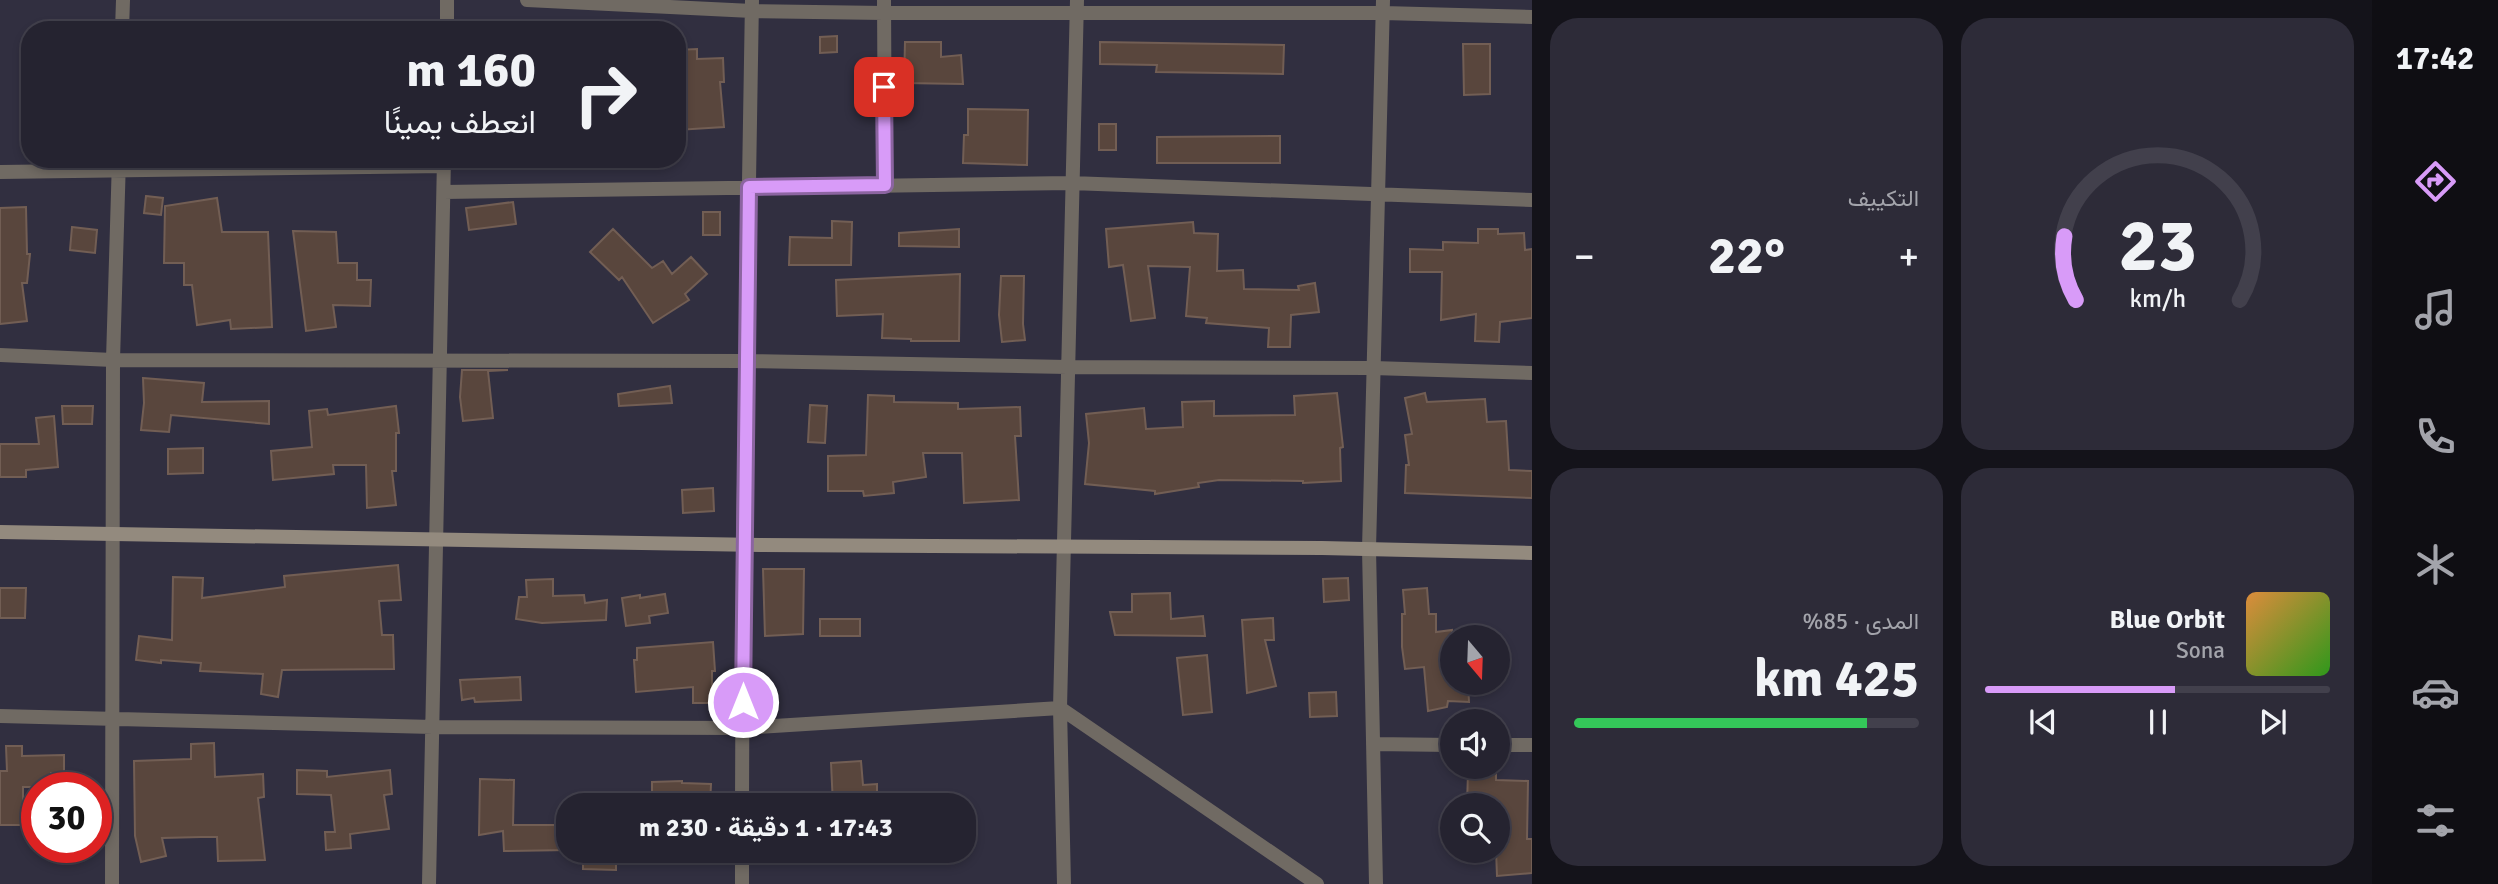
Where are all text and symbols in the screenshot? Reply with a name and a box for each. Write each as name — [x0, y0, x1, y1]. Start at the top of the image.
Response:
text: 17:42 — [2396, 39, 2474, 78]
text: 160 m — [406, 40, 536, 100]
icon: right — [560, 49, 651, 140]
pin — [854, 57, 914, 117]
icon: arrive — [865, 68, 903, 106]
text: انعطف يمينًا — [384, 103, 536, 142]
icon: directions — [2411, 157, 2460, 206]
text: التكييف — [1848, 184, 1919, 213]
text: 23 — [2118, 202, 2197, 291]
text: 22° — [1708, 224, 1785, 288]
text: − — [1574, 233, 1595, 280]
text: + — [1898, 233, 1919, 280]
text: km/h — [2129, 283, 2186, 314]
icon: music — [2411, 285, 2460, 334]
icon: phone — [2411, 412, 2460, 461]
icon: climate — [2411, 540, 2460, 589]
text: Blue Orbit — [2109, 604, 2225, 636]
text: المدى · 85% — [1803, 607, 1919, 636]
north arrow — [1440, 625, 1510, 695]
map controls — [1440, 625, 1510, 863]
text: Sona — [2176, 636, 2225, 665]
text: 425 km — [1754, 647, 1919, 711]
position arrow — [706, 665, 780, 739]
icon: car — [2411, 668, 2460, 717]
icon: previous — [2024, 703, 2062, 741]
icon: pause — [2139, 703, 2177, 741]
icon: next — [2254, 703, 2292, 741]
button: sound — [1440, 709, 1510, 779]
speed limit sign: 30 — [21, 772, 112, 863]
button: search — [1440, 793, 1510, 863]
icon: filters — [2411, 796, 2460, 845]
text: 17:43 · 1 دقيقة · 230 m — [639, 812, 893, 844]

